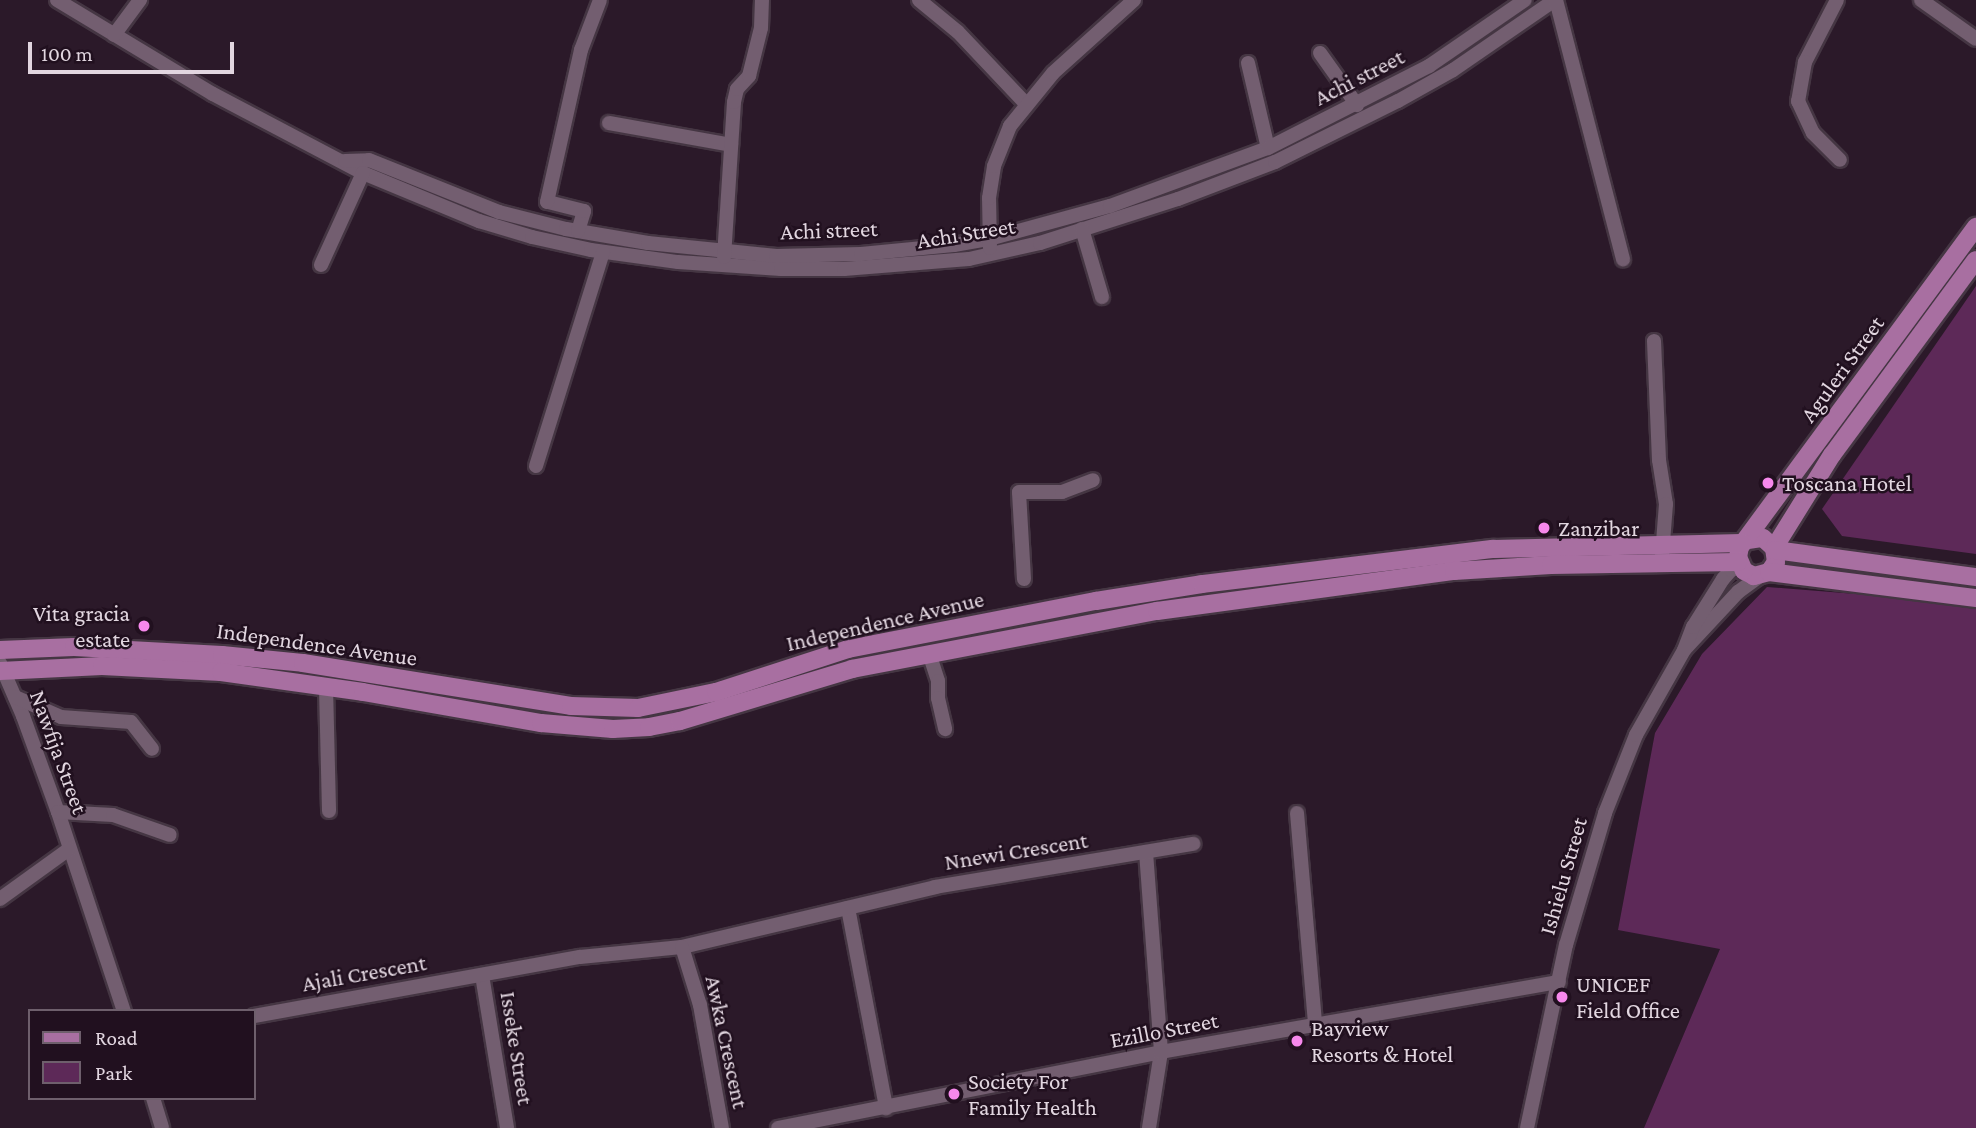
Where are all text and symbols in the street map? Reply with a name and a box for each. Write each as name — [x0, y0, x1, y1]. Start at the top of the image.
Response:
scale bar — [32, 28, 238, 72]
text: 100 m — [41, 42, 93, 66]
street label: Achi street — [1309, 43, 1409, 111]
street label: Achi Street — [915, 212, 1017, 254]
street label: Achi street — [780, 215, 878, 245]
street label: Aguleri Street — [1794, 310, 1890, 428]
place label: Toscana Hotel — [1782, 469, 1912, 497]
marker: Toscana Hotel — [1760, 475, 1776, 491]
place label: Zanzibar — [1558, 514, 1639, 542]
marker: Zanzibar — [1536, 520, 1552, 536]
street label: Independence Avenue — [783, 585, 987, 657]
place label: Vita gracia estate — [33, 599, 130, 653]
street label: Independence Avenue — [215, 616, 419, 672]
marker: Vita gracia estate — [136, 618, 152, 634]
street label: Nawfija Street — [24, 686, 94, 818]
street label: Ishielu Street — [1533, 814, 1593, 938]
street label: Nnewi Crescent — [942, 826, 1090, 876]
street label: Ajali Crescent — [300, 949, 428, 997]
place label: UNICEF Field Office — [1576, 970, 1680, 1024]
street label: Awka Crescent — [699, 973, 755, 1111]
street label: Isseke Street — [494, 989, 540, 1107]
marker: UNICEF Field Office — [1554, 989, 1570, 1005]
street label: Ezillo Street — [1108, 1006, 1220, 1054]
legend — [28, 1009, 256, 1100]
place label: Bayview Resorts & Hotel — [1311, 1014, 1453, 1068]
text: Road — [95, 1026, 138, 1050]
marker: Bayview Resorts & Hotel — [1289, 1033, 1305, 1049]
text: Park — [95, 1061, 132, 1085]
place label: Society For Family Health — [968, 1067, 1097, 1121]
marker: Society For Family Health — [946, 1086, 962, 1102]

